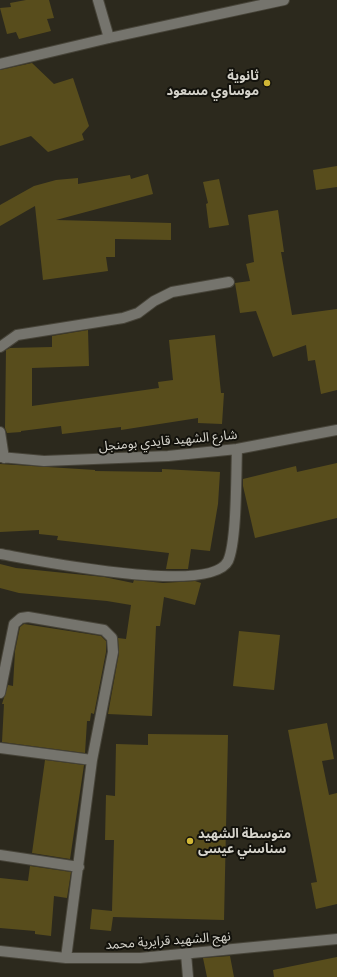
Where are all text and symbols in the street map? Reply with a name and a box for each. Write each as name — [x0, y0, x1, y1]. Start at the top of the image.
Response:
place label: ثانوية موساوي مسعود — [166, 68, 259, 99]
marker: ثانوية موساوي مسعود — [262, 78, 272, 88]
street label: شارع الشهيد قايدي بومنجل — [98, 427, 238, 455]
place label: متوسطة الشهيد سناسني عيسى — [198, 826, 291, 857]
marker: متوسطة الشهيد سناسني عيسى — [185, 836, 195, 846]
street label: نهج الشهيد قرايرية محمد — [105, 929, 231, 953]

